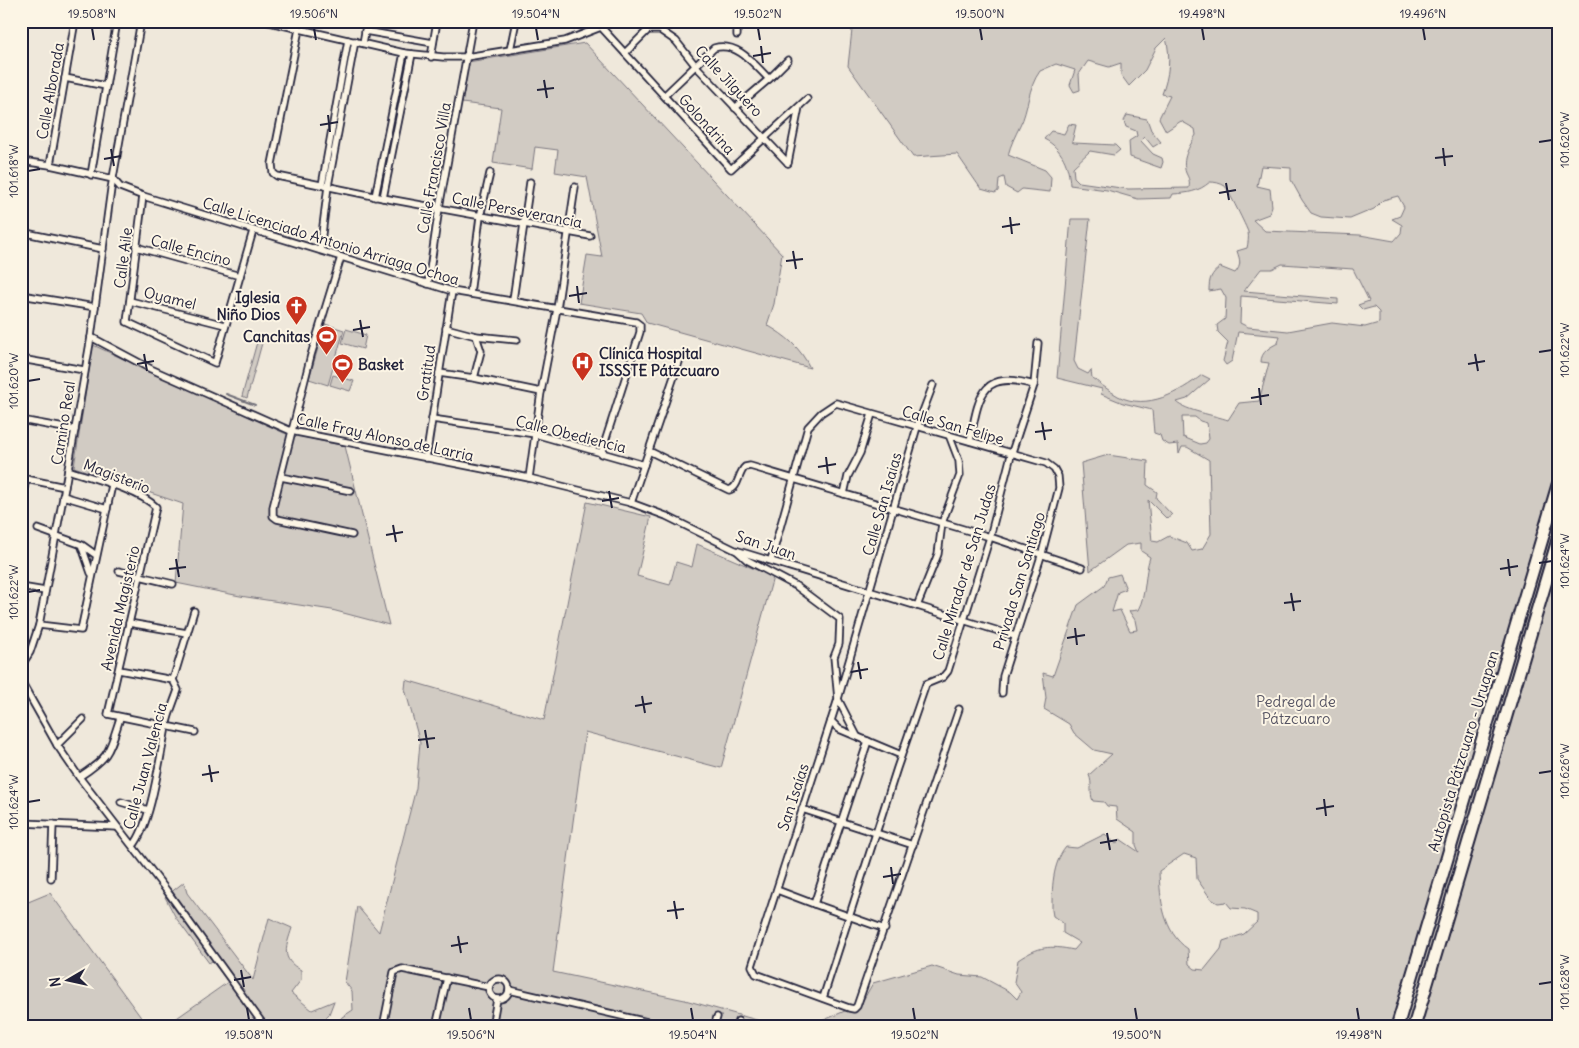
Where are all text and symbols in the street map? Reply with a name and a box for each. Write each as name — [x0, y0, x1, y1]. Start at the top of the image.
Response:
text: 19.508°N — [68, 6, 116, 21]
text: 19.506°N — [290, 6, 338, 21]
text: 19.504°N — [512, 6, 560, 21]
text: 19.502°N — [734, 6, 782, 21]
text: 19.500°N — [956, 6, 1004, 21]
text: 19.498°N — [1179, 6, 1225, 21]
text: 19.496°N — [1400, 6, 1446, 21]
street label: Calle Alborada — [32, 41, 68, 141]
street label: Calle Jilguero — [691, 41, 767, 121]
street label: Golondrina — [675, 90, 740, 159]
street label: Calle Francisco Villa — [413, 100, 455, 235]
text: 101.620°W — [1557, 112, 1572, 168]
text: 101.618°W — [6, 144, 21, 198]
street label: Calle Perseverancia — [450, 188, 584, 232]
street label: Calle Licenciado Antonio Arriaga Ochoa — [200, 193, 462, 289]
street label: Calle Aile — [110, 226, 136, 290]
street label: Calle Encino — [149, 230, 233, 270]
street label: Oyamel — [142, 282, 198, 314]
place label: Iglesia Niño Dios — [216, 288, 280, 324]
church icon: Iglesia Niño Dios — [284, 294, 308, 325]
text: 101.622°W — [1557, 322, 1572, 377]
sports icon: Canchitas — [314, 324, 338, 355]
place label: Canchitas — [243, 327, 310, 346]
street label: Gratitud — [413, 344, 439, 402]
place label: Clínica Hospital ISSSTE Pátzcuaro — [599, 344, 720, 380]
hospital icon: Clínica Hospital ISSSTE Pátzcuaro — [571, 350, 595, 381]
sports icon: Basket — [330, 352, 354, 383]
text: 101.620°W — [6, 353, 21, 409]
place label: Basket — [358, 355, 405, 374]
street label: Camino Real — [47, 380, 79, 466]
street label: Calle San Felipe — [900, 401, 1006, 449]
street label: Calle Fray Alonso de Larria — [294, 409, 476, 465]
street label: Calle Obediencia — [514, 411, 629, 457]
street label: Calle San Isaias — [858, 450, 906, 558]
street label: Magisterio — [81, 455, 153, 497]
street label: Calle Mirador de San Judas — [928, 481, 1000, 663]
street label: Privada San Santiago — [989, 510, 1049, 652]
street label: San Juan — [733, 526, 799, 564]
text: 101.624°W — [1557, 533, 1572, 589]
street label: Avenida Magisterio — [96, 544, 144, 672]
text: 101.622°W — [6, 564, 21, 619]
street label: Autopista Pátzcuaro - Uruapan — [1423, 648, 1503, 854]
park label: Pedregal de Pátzcuaro — [1256, 692, 1336, 728]
street label: Calle Juan Valencia — [119, 700, 171, 832]
text: 101.626°W — [1557, 743, 1572, 799]
street label: San Isaías — [773, 761, 813, 833]
text: 101.624°W — [6, 774, 21, 830]
text: 101.628°W — [1557, 954, 1572, 1010]
north arrow — [42, 956, 92, 1006]
text: N — [46, 976, 65, 988]
text: 19.508°N — [225, 1027, 273, 1042]
text: 19.506°N — [447, 1027, 495, 1042]
text: 19.504°N — [669, 1027, 717, 1042]
text: 19.502°N — [891, 1027, 939, 1042]
text: 19.500°N — [1113, 1027, 1161, 1042]
text: 19.498°N — [1336, 1027, 1382, 1042]

